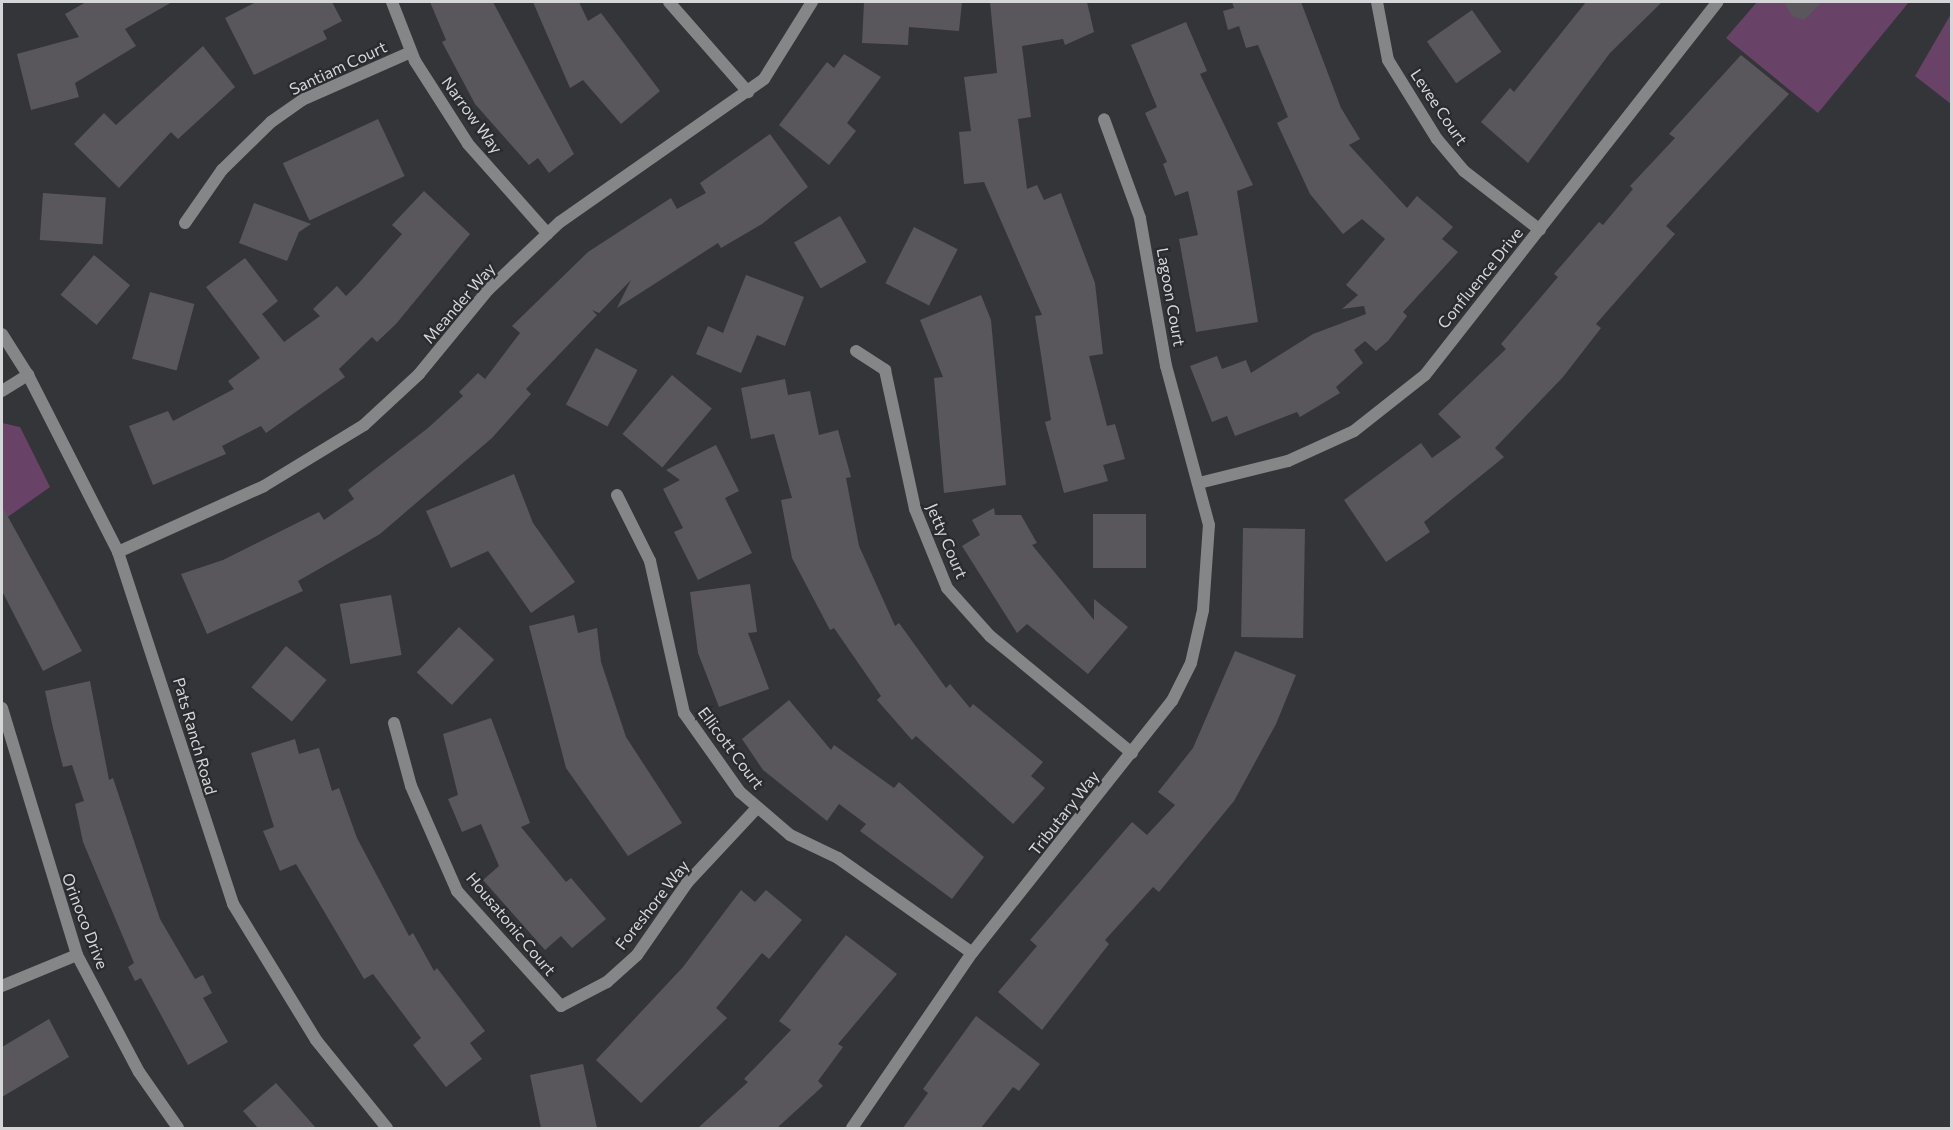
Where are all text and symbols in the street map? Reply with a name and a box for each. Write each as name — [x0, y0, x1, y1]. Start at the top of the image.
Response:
street label: Santiam Court — [286, 37, 390, 99]
street label: Levee Court — [1407, 65, 1471, 149]
street label: Narrow Way — [438, 73, 506, 157]
street label: Confluence Drive — [1433, 224, 1527, 332]
street label: Lagoon Court — [1153, 246, 1189, 348]
street label: Meander Way — [419, 259, 499, 347]
street label: Jetty Court — [923, 500, 971, 582]
street label: Pats Ranch Road — [169, 675, 221, 797]
street label: Ellicott Court — [694, 703, 768, 793]
street label: Tributary Way — [1025, 767, 1103, 859]
street label: Foreshore Way — [611, 856, 693, 954]
street label: Housatonic Court — [462, 868, 560, 980]
street label: Orinoco Drive — [58, 870, 112, 972]

